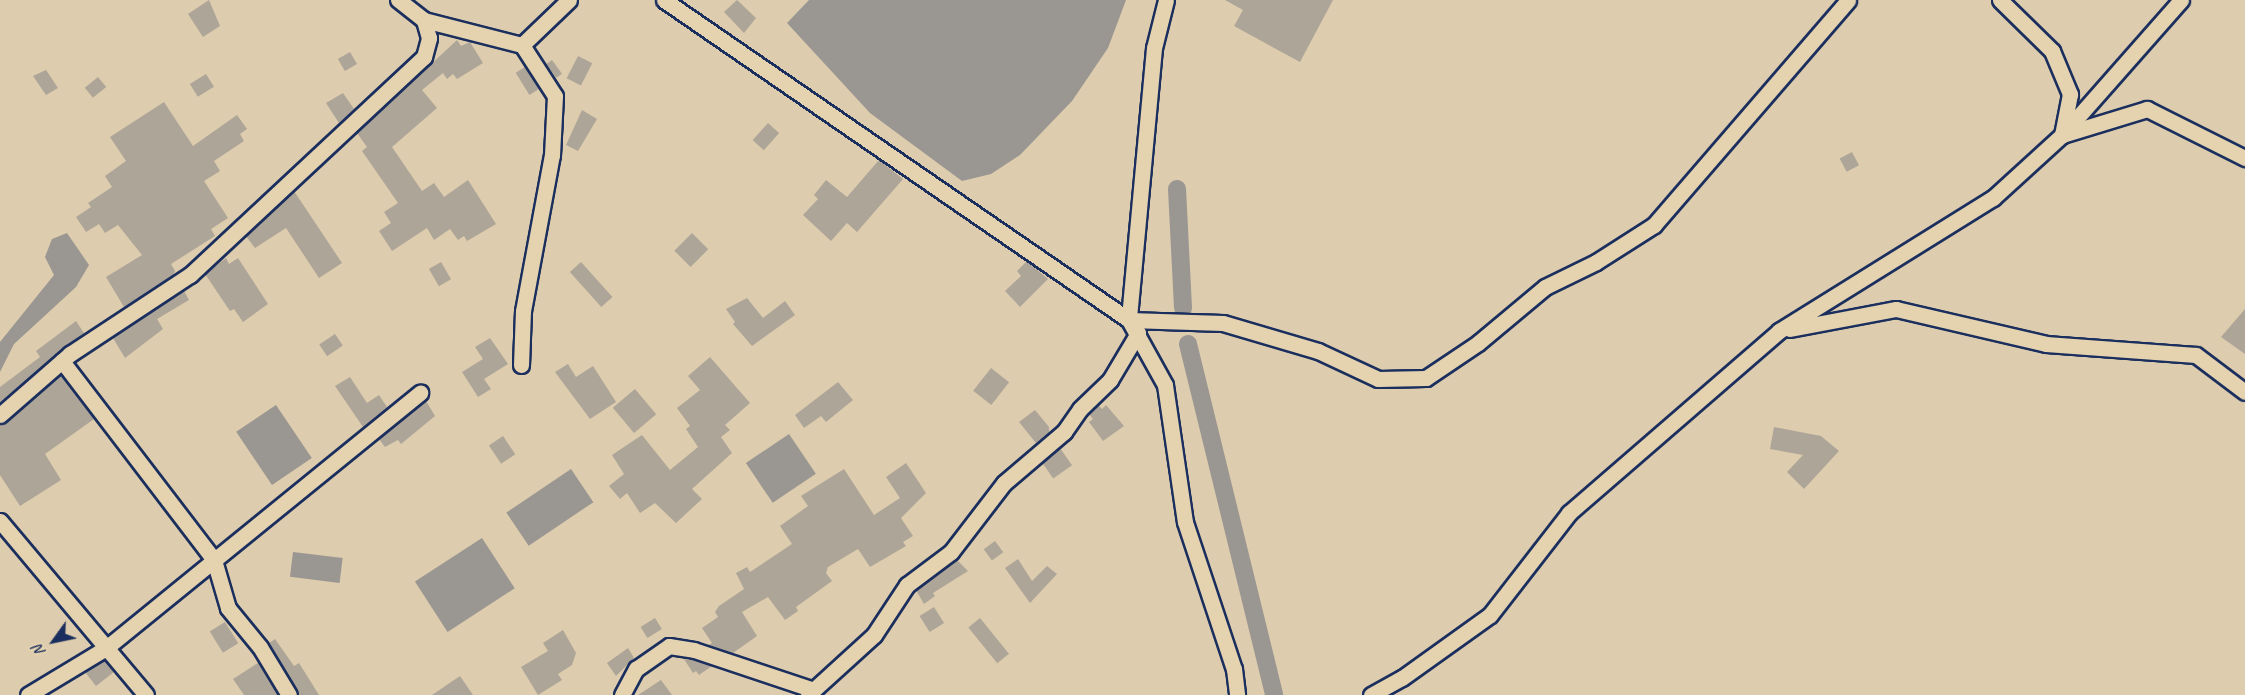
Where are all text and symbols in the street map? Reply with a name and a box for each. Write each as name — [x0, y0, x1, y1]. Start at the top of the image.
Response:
north arrow — [24, 611, 84, 671]
text: N — [28, 641, 50, 660]

